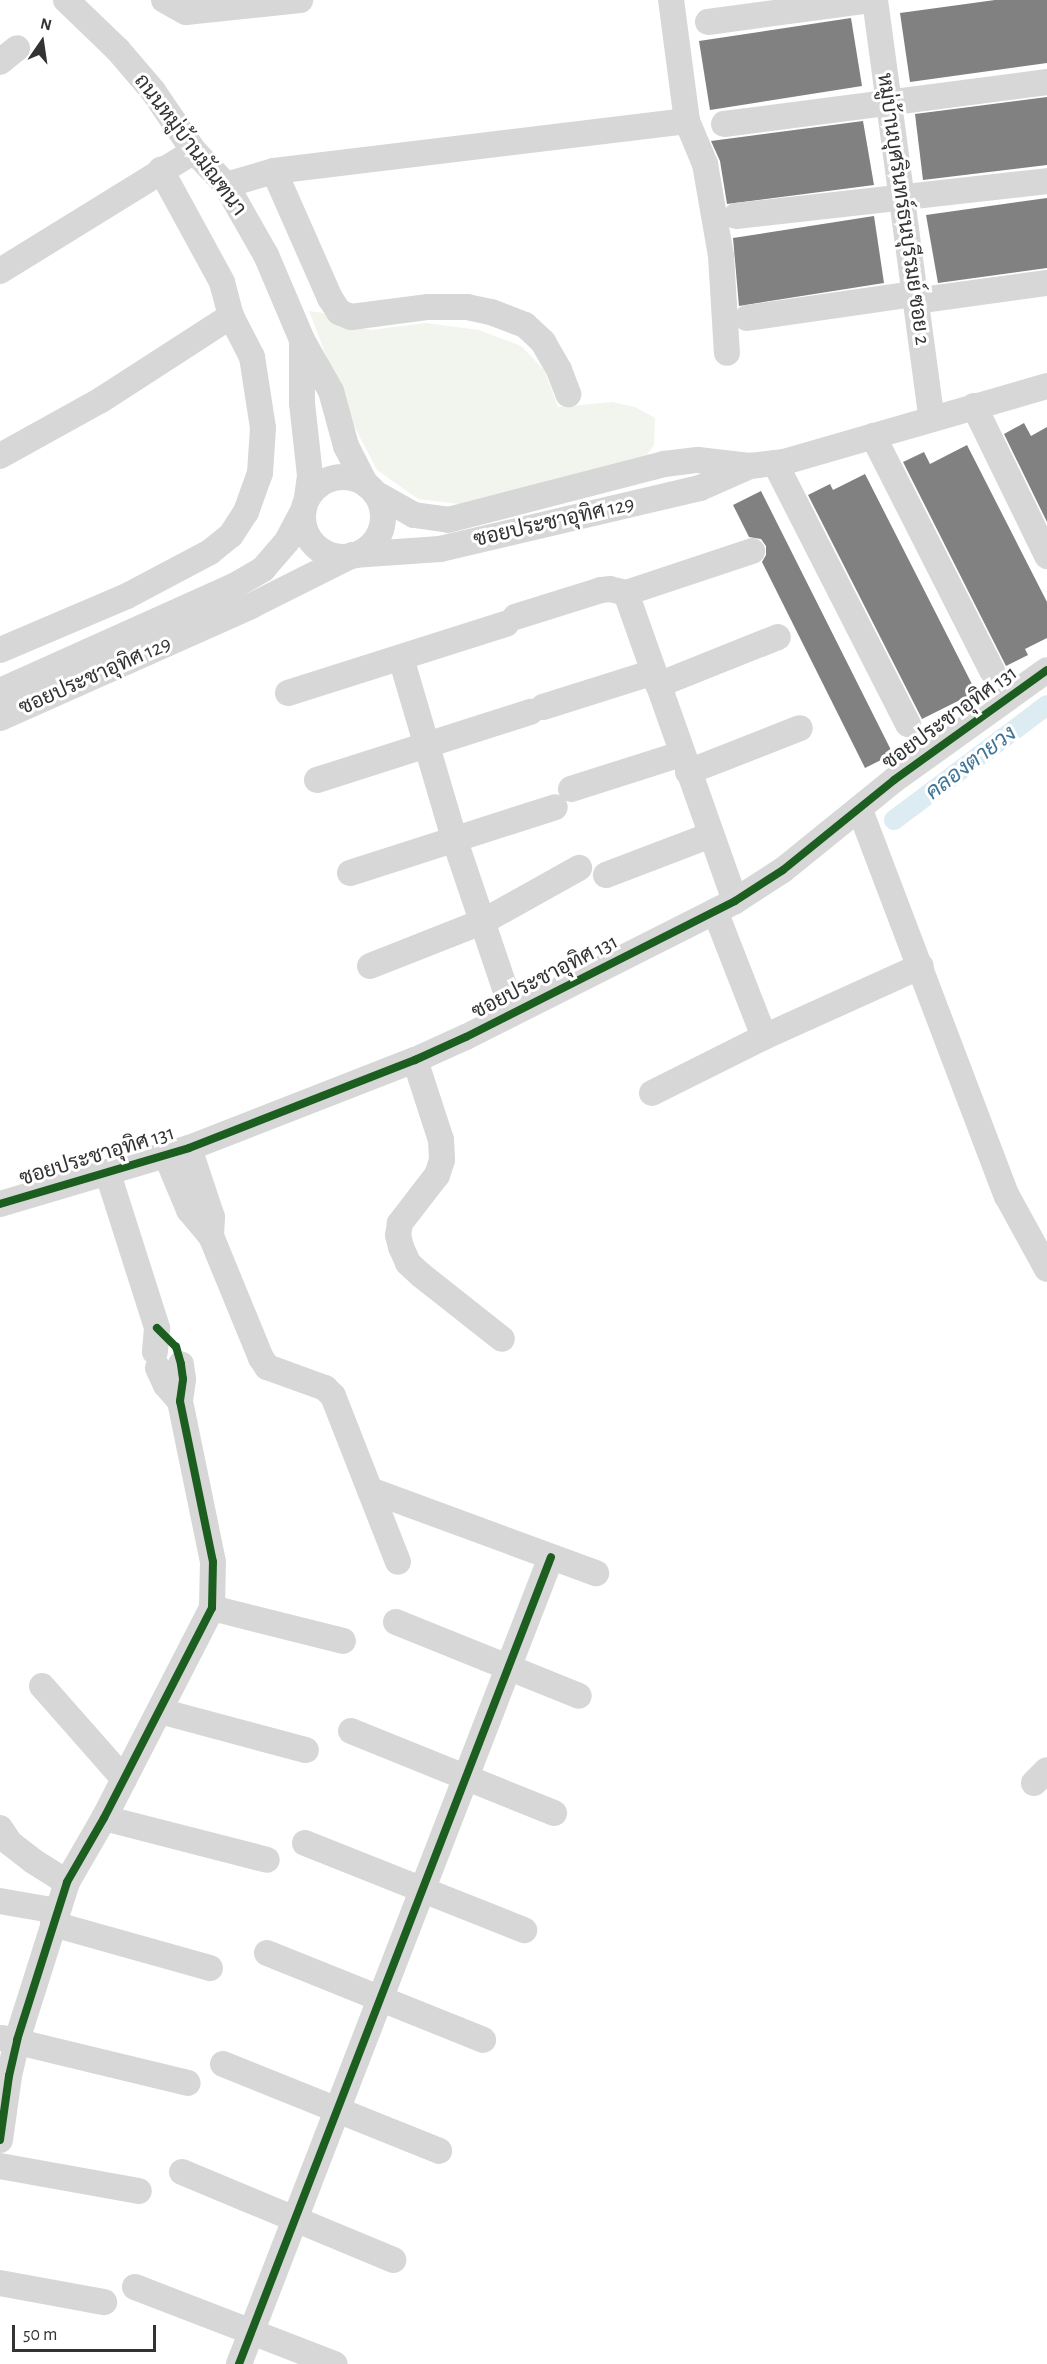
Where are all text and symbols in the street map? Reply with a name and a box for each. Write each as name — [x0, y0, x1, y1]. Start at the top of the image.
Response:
north arrow — [12, 12, 72, 72]
text: N — [39, 15, 53, 34]
street label: ถนนหมู่บ้านมัณฑนา — [128, 69, 252, 221]
street label: หมู่บ้านบุศรินทร์ธนบุรีรมย์ ซอย 2 — [871, 71, 935, 347]
street label: ซอยประชาอุทิศ 129 — [471, 491, 637, 553]
street label: ซอยประชาอุทิศ 129 — [15, 631, 175, 721]
street label: ซอยประชาอุทิศ 131 — [878, 661, 1022, 775]
water label: คลองตายวง — [920, 720, 1022, 806]
street label: ซอยประชาอุทิศ 131 — [468, 929, 622, 1025]
street label: ซอยประชาอุทิศ 131 — [17, 1120, 177, 1192]
scale bar — [15, 2313, 159, 2351]
text: 50 m — [23, 2326, 57, 2344]

